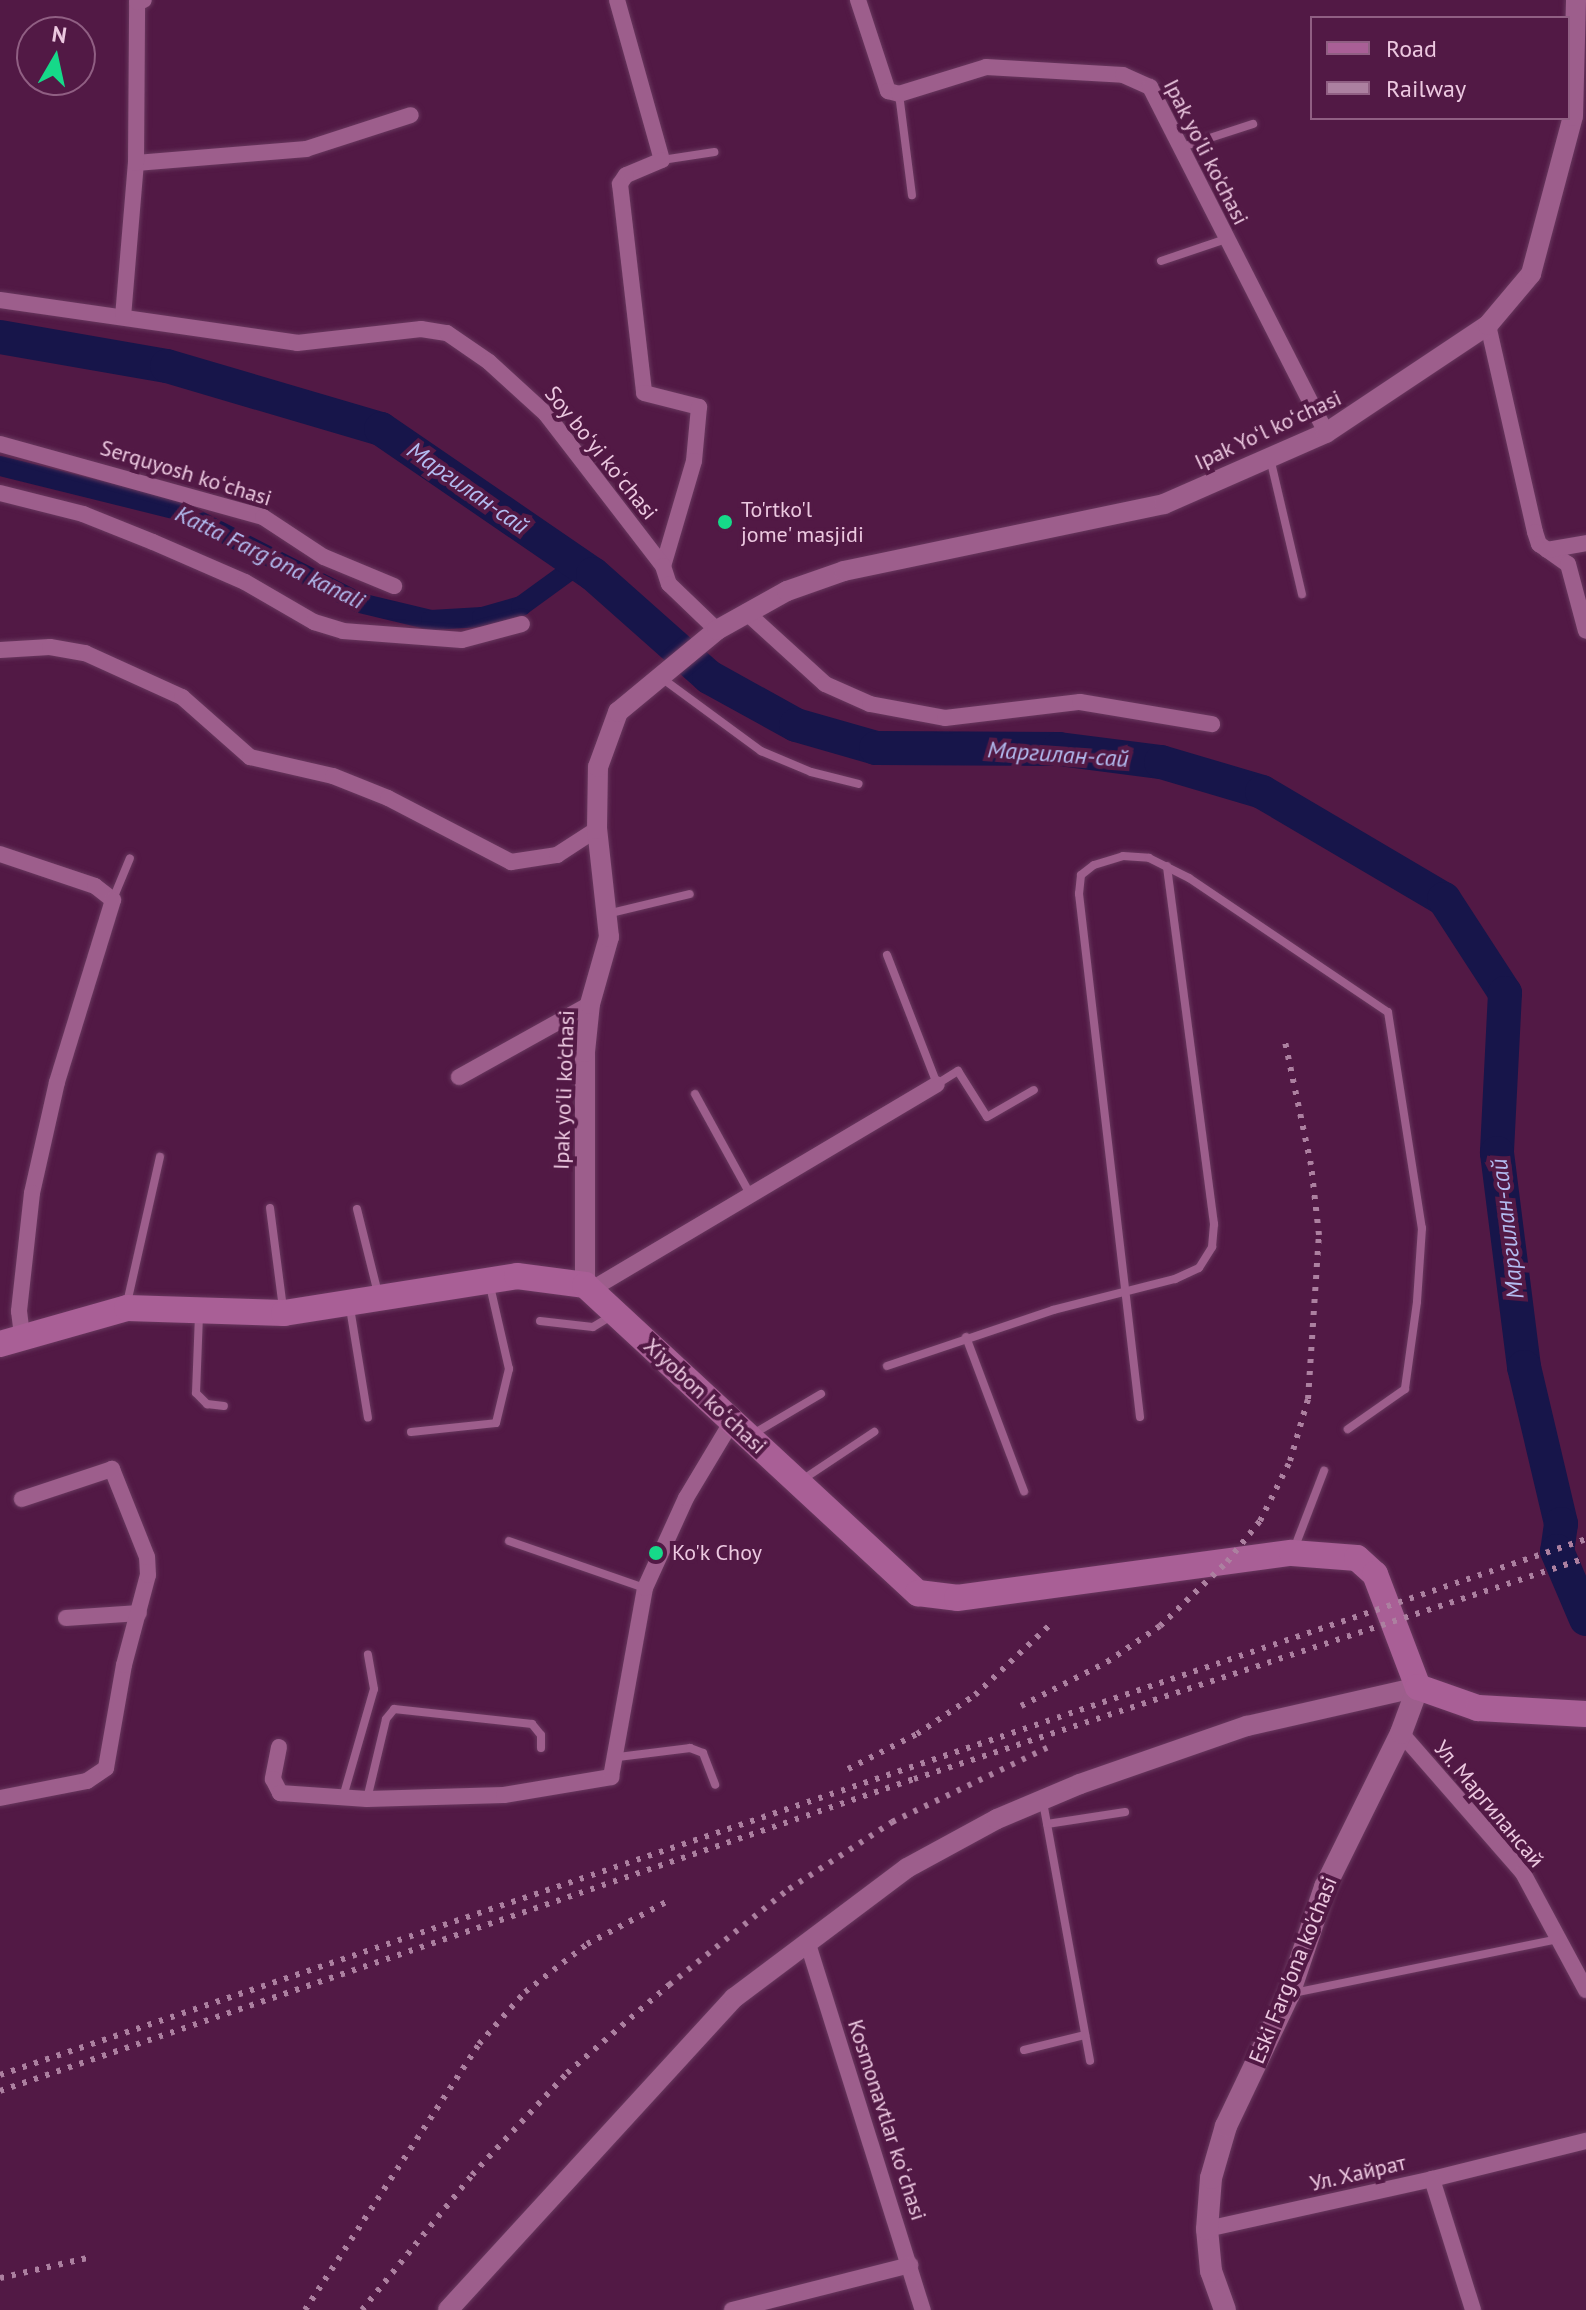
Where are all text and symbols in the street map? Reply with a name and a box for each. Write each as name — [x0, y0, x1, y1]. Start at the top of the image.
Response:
north arrow — [16, 16, 96, 96]
legend — [1310, 16, 1570, 120]
text: N — [50, 19, 69, 49]
text: Road — [1386, 33, 1437, 64]
text: Railway — [1386, 73, 1466, 104]
street label: Ipak yo'li ko'chasi — [1158, 74, 1254, 230]
street label: Soy boʻyi koʻchasi — [539, 381, 663, 525]
street label: Ipak Yoʻl koʻchasi — [1190, 384, 1346, 476]
street label: Serquyosh koʻchasi — [97, 434, 275, 512]
water label: Маргилан-сай — [402, 436, 534, 540]
place label: To'rtko'l jome' masjidi — [741, 496, 866, 548]
water label: Katta Farg'ona kanali — [171, 499, 369, 615]
marker: To'rtko'l jome' masjidi — [716, 513, 734, 531]
water label: Маргилан-сай — [986, 735, 1130, 773]
street label: Ipak yo'li ko'chasi — [548, 1009, 580, 1171]
water label: Маргилан-сай — [1484, 1157, 1530, 1301]
street label: Xiyobon koʻchasi — [638, 1333, 772, 1459]
place label: Ko'k Choy — [672, 1540, 763, 1566]
marker: Ko'k Choy — [647, 1544, 665, 1562]
street label: Ул. Маргилансай — [1428, 1735, 1550, 1873]
street label: Eski Farg'ona ko'chasi — [1243, 1873, 1343, 2067]
street label: Kosmonavtlar koʻchasi — [842, 2016, 932, 2224]
street label: Ул. Хайрат — [1306, 2149, 1410, 2197]

